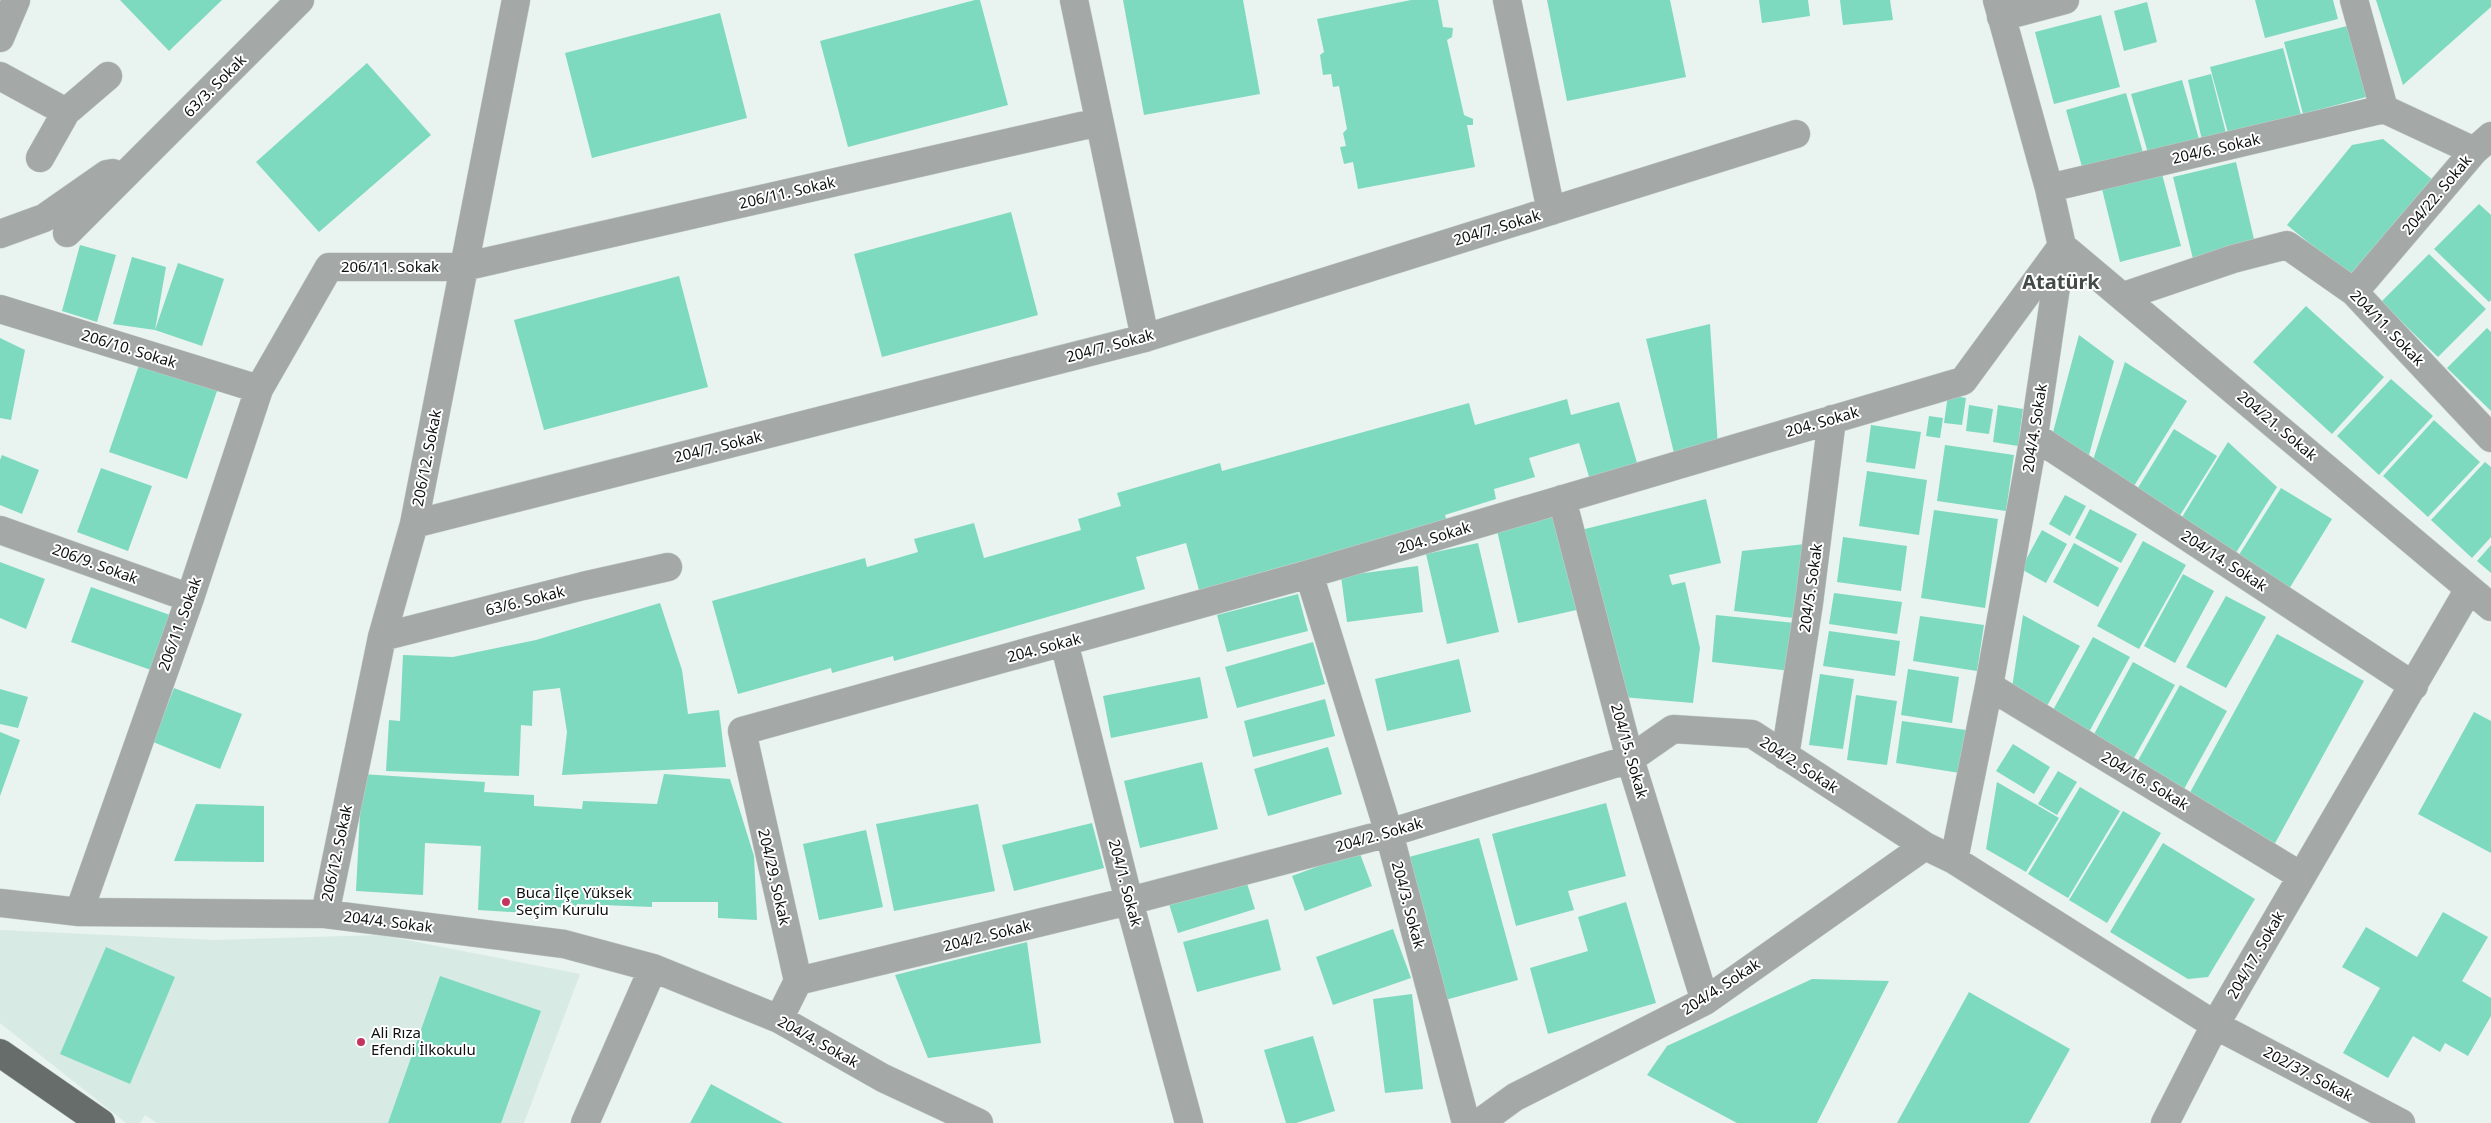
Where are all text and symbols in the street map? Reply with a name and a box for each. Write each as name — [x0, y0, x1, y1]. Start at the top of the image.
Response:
street label: 63/3. Sokak — [179, 50, 250, 121]
street label: 204/6. Sokak — [2170, 128, 2262, 168]
street label: 204/22. Sokak — [2397, 150, 2475, 238]
street label: 206/11. Sokak — [737, 171, 837, 213]
street label: 204/7. Sokak — [1451, 204, 1542, 250]
street label: 206/11. Sokak — [341, 256, 439, 276]
district label: Atatürk — [2022, 268, 2100, 295]
street label: 204/11. Sokak — [2346, 285, 2429, 370]
street label: 206/10. Sokak — [79, 324, 179, 372]
street label: 204/7. Sokak — [1064, 324, 1156, 366]
street label: 204/4. Sokak — [2017, 382, 2051, 474]
street label: 204/21. Sokak — [2234, 386, 2322, 464]
street label: 204. Sokak — [1783, 401, 1861, 441]
street label: 206/12. Sokak — [407, 408, 445, 508]
street label: 204/7. Sokak — [672, 425, 764, 467]
street label: 204. Sokak — [1395, 516, 1473, 558]
street label: 204/14. Sokak — [2178, 525, 2271, 595]
street label: 206/9. Sokak — [50, 538, 141, 588]
street label: 204/5. Sokak — [1794, 542, 1826, 634]
street label: 206/11. Sokak — [153, 574, 205, 673]
street label: 63/6. Sokak — [483, 581, 566, 620]
street label: 204. Sokak — [1005, 628, 1083, 666]
street label: 204/15. Sokak — [1607, 701, 1653, 801]
street label: 204/2. Sokak — [1757, 731, 1843, 797]
street label: 204/16. Sokak — [2098, 746, 2193, 814]
street label: 206/12. Sokak — [316, 803, 356, 903]
street label: 204/2. Sokak — [1333, 812, 1425, 856]
street label: 204/29. Sokak — [754, 827, 796, 927]
street label: 204/1. Sokak — [1105, 837, 1147, 929]
street label: 204/3. Sokak — [1388, 859, 1430, 951]
place label: Buca İlçe Yüksek Seçim Kurulu — [516, 882, 632, 919]
marker: Buca İlçe Yüksek Seçim Kurulu — [500, 896, 512, 908]
street label: 204/4. Sokak — [342, 906, 434, 936]
street label: 204/17. Sokak — [2222, 907, 2288, 1002]
street label: 204/2. Sokak — [941, 914, 1033, 956]
street label: 204/4. Sokak — [1677, 953, 1763, 1019]
street label: 204/4. Sokak — [774, 1011, 863, 1072]
place label: Ali Rıza Efendi İlkokulu — [371, 1022, 476, 1059]
marker: Ali Rıza Efendi İlkokulu — [355, 1036, 367, 1048]
street label: 202/37. Sokak — [2260, 1041, 2356, 1105]

